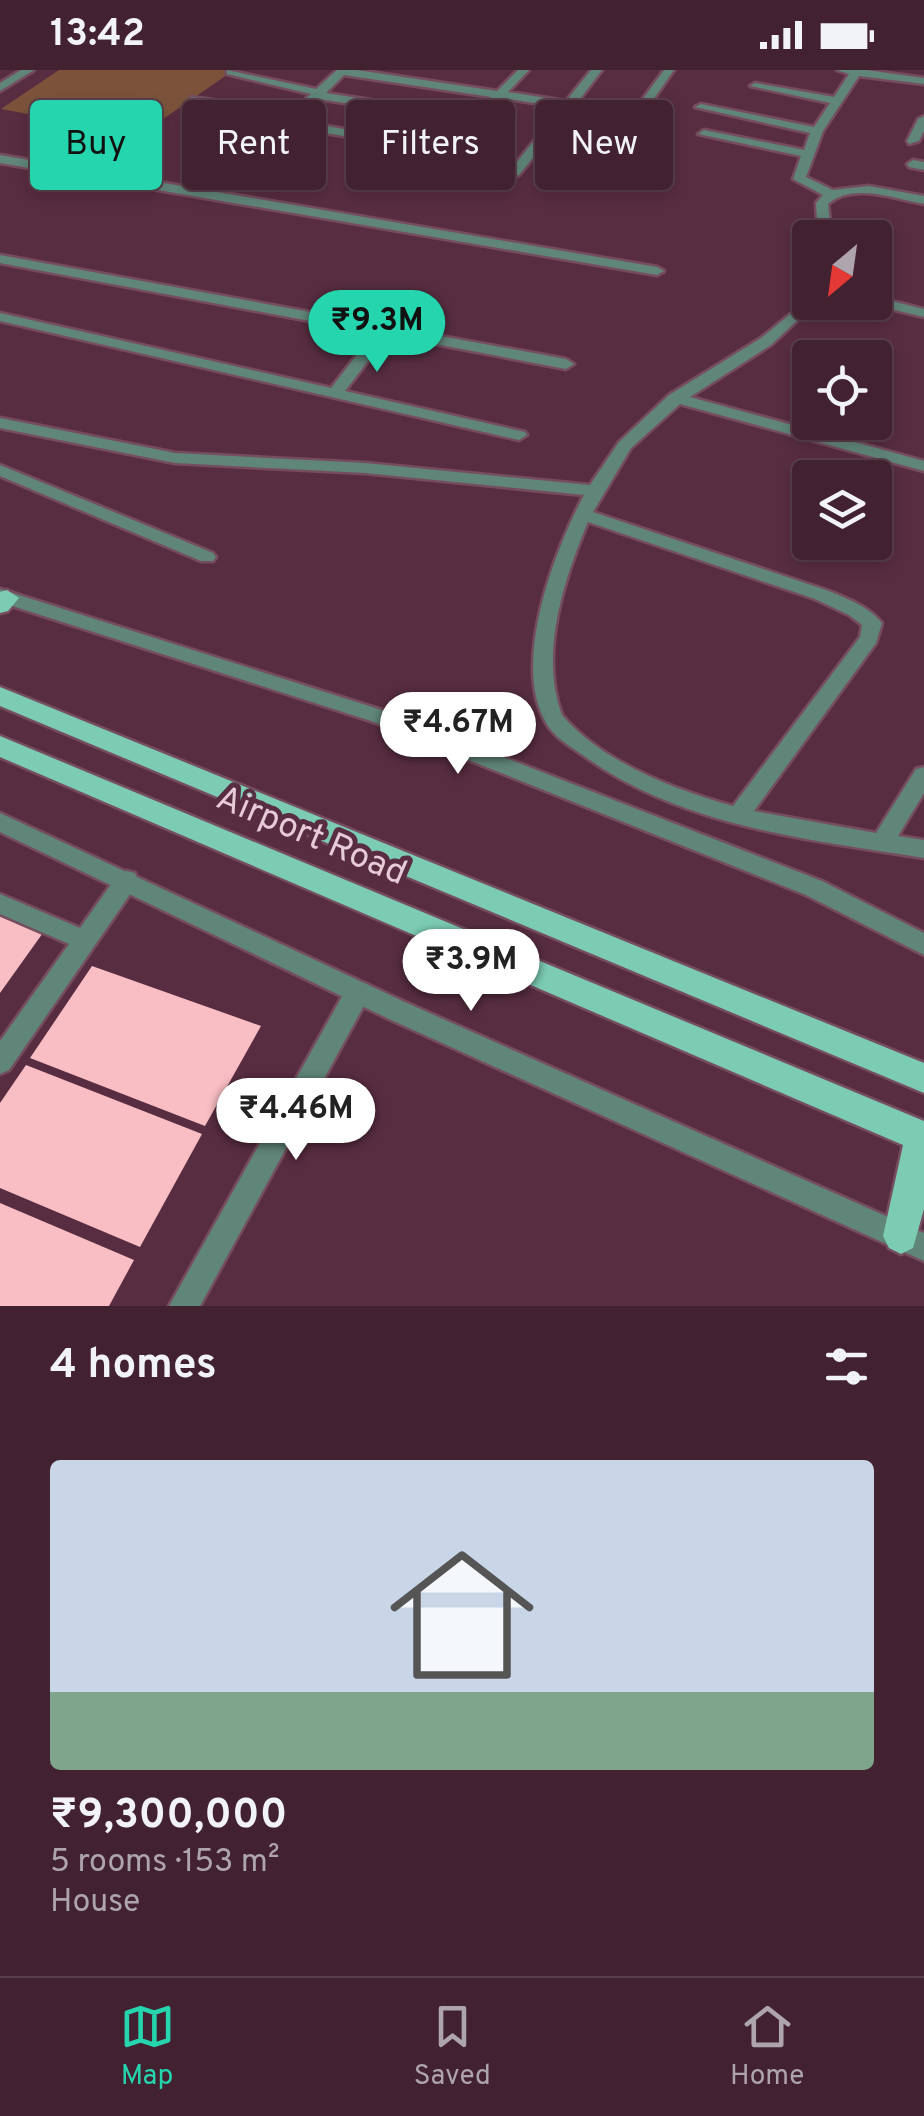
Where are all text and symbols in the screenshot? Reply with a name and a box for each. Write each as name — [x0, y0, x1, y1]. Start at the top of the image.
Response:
text: 13:42 — [50, 11, 145, 60]
chip: Buy — [30, 100, 162, 190]
chip: Rent — [182, 100, 326, 190]
chip: Filters — [346, 100, 515, 190]
chip: New — [535, 100, 673, 190]
north arrow — [792, 220, 892, 320]
map controls — [792, 220, 892, 560]
pin: ₹9.3M — [307, 290, 447, 375]
text: ₹9.3M — [330, 302, 424, 342]
button: locate — [792, 340, 892, 440]
button: layers — [792, 460, 892, 560]
pin: ₹4.67M — [377, 692, 539, 777]
text: ₹4.67M — [402, 704, 514, 744]
street label: Airport Road — [209, 777, 413, 897]
pin: ₹3.9M — [401, 929, 541, 1014]
text: ₹3.9M — [425, 941, 517, 981]
pin: ₹4.46M — [215, 1078, 377, 1163]
text: ₹4.46M — [238, 1090, 354, 1130]
icon: filters — [819, 1339, 874, 1394]
text: 4 homes — [50, 1340, 217, 1393]
icon: home — [372, 1525, 552, 1705]
text: ₹9,300,000 — [50, 1790, 287, 1843]
text: 5 rooms · 153 m² — [50, 1843, 280, 1883]
text: House — [50, 1883, 140, 1923]
tab: Map — [120, 1999, 175, 2095]
tab: Saved — [414, 1999, 491, 2095]
tab: Home — [730, 1999, 804, 2095]

